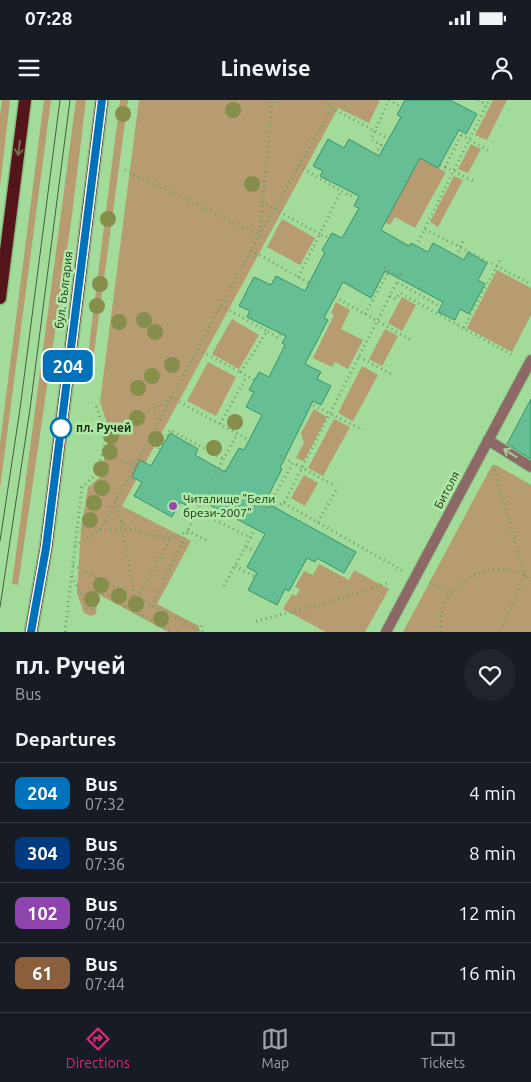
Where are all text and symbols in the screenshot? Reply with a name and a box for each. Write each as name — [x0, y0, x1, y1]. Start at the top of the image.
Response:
text: 07:28 — [25, 7, 73, 29]
icon: menu — [15, 54, 43, 82]
icon: person — [488, 54, 516, 82]
text: Linewise — [220, 55, 311, 80]
one-way arrow — [13, 140, 23, 156]
street label: бул. България — [52, 250, 75, 329]
line badge: 204 — [39, 350, 97, 382]
text: 204 — [53, 356, 83, 376]
marker: пл. Ручей — [50, 417, 72, 439]
place label: пл. Ручей — [76, 421, 131, 434]
one-way arrow — [503, 448, 517, 458]
street label: Битоля — [431, 469, 462, 511]
place label: Читалище "Бели брези-2007" — [183, 492, 275, 519]
marker: Читалище "Бели брези-2007" — [167, 500, 179, 512]
button: heart — [464, 649, 516, 701]
text: пл. Ручей — [15, 652, 126, 679]
text: Bus — [15, 685, 41, 703]
text: Departures — [15, 728, 116, 750]
text: Bus — [85, 773, 118, 795]
text: 4 min — [469, 782, 516, 804]
text: 204 — [27, 783, 58, 803]
text: 07:32 — [85, 795, 125, 813]
text: Bus — [85, 833, 118, 855]
text: 8 min — [469, 842, 516, 864]
text: 304 — [27, 843, 58, 863]
text: 07:36 — [85, 855, 125, 873]
text: Bus — [85, 893, 118, 915]
text: 12 min — [458, 902, 516, 924]
text: 102 — [27, 903, 58, 923]
text: 07:40 — [85, 915, 125, 933]
text: Bus — [85, 953, 118, 975]
text: 16 min — [458, 962, 516, 984]
text: 61 — [32, 963, 53, 983]
text: 07:44 — [85, 975, 125, 993]
tab: Directions — [66, 1025, 130, 1071]
tab: Map — [261, 1025, 289, 1071]
tab: Tickets — [421, 1025, 465, 1071]

